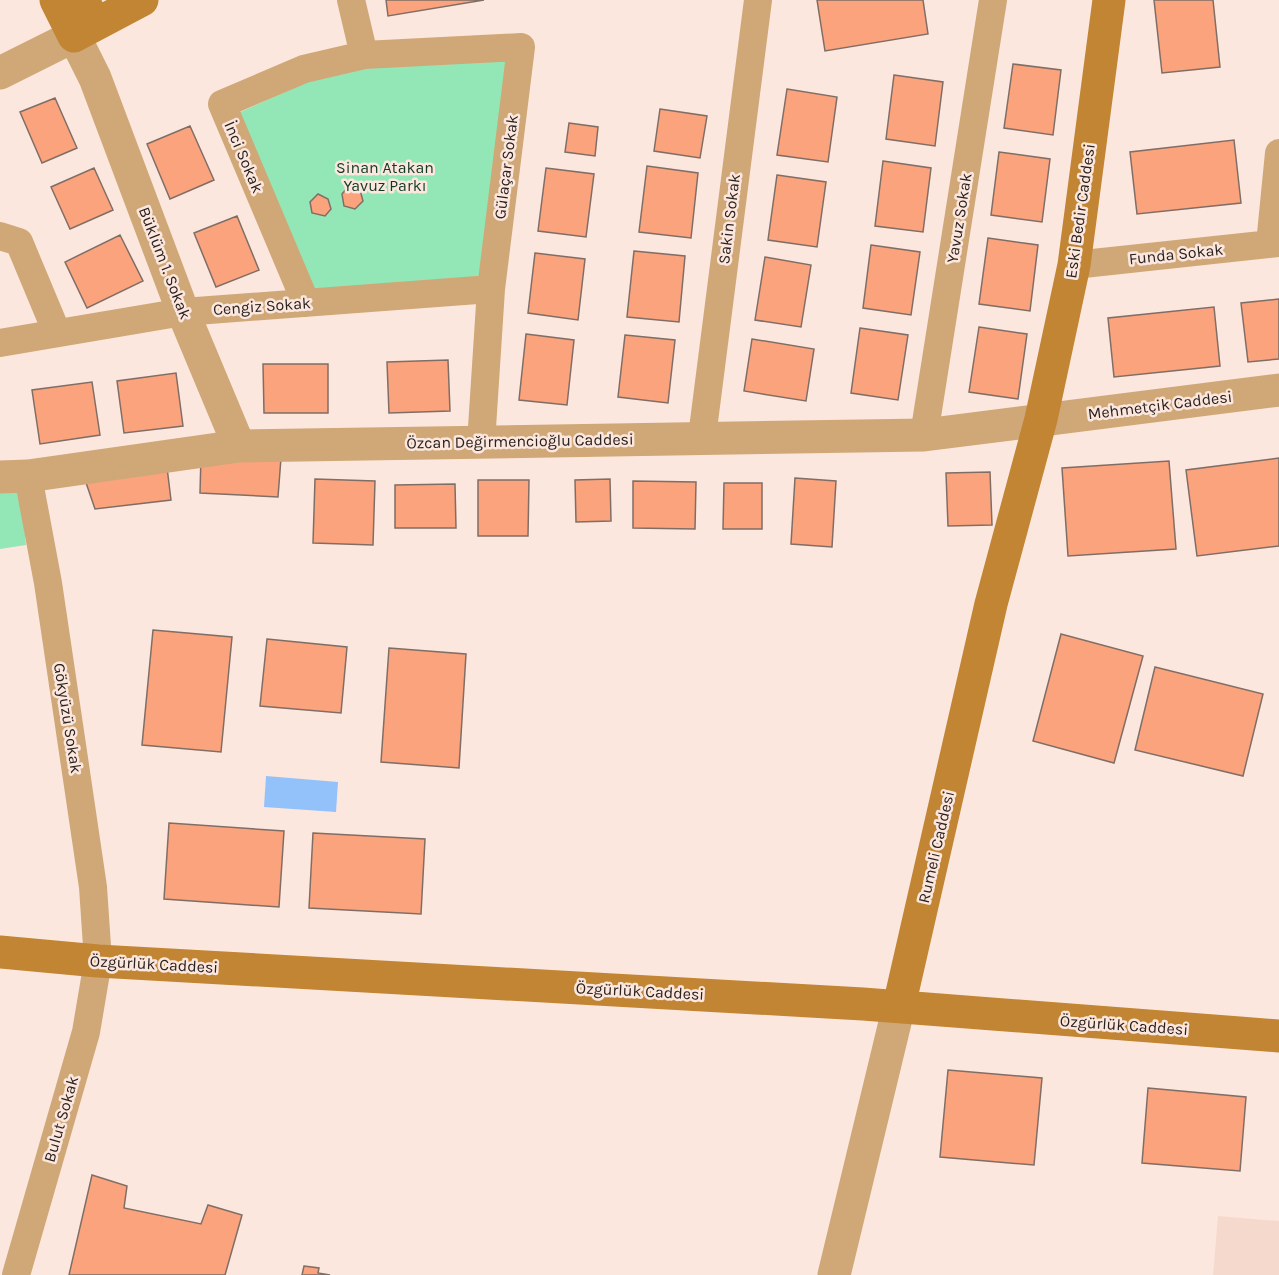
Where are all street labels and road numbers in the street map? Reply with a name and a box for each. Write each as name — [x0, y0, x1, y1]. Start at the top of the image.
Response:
street label: Gülaçar Sokak — [490, 114, 522, 220]
street label: İnci Sokak — [220, 118, 268, 196]
street label: Eski Bedir Caddesi — [1061, 142, 1099, 280]
street label: Yavuz Sokak — [943, 172, 975, 264]
street label: Sakin Sokak — [714, 173, 744, 265]
street label: Büklüm 1. Sokak — [135, 204, 195, 322]
street label: Funda Sokak — [1128, 240, 1224, 268]
street label: Cengiz Sokak — [212, 293, 312, 319]
street label: Mehmetçik Caddesi — [1087, 387, 1233, 423]
street label: Özcan Değirmencioğlu Caddesi — [406, 430, 634, 452]
street label: Gökyüzü Sokak — [50, 662, 86, 774]
street label: Rumeli Caddesi — [914, 789, 958, 905]
street label: Özgürlük Caddesi — [89, 951, 219, 977]
street label: Özgürlük Caddesi — [575, 978, 705, 1004]
street label: Özgürlük Caddesi — [1059, 1011, 1189, 1039]
street label: Bulut Sokak — [40, 1074, 82, 1164]

